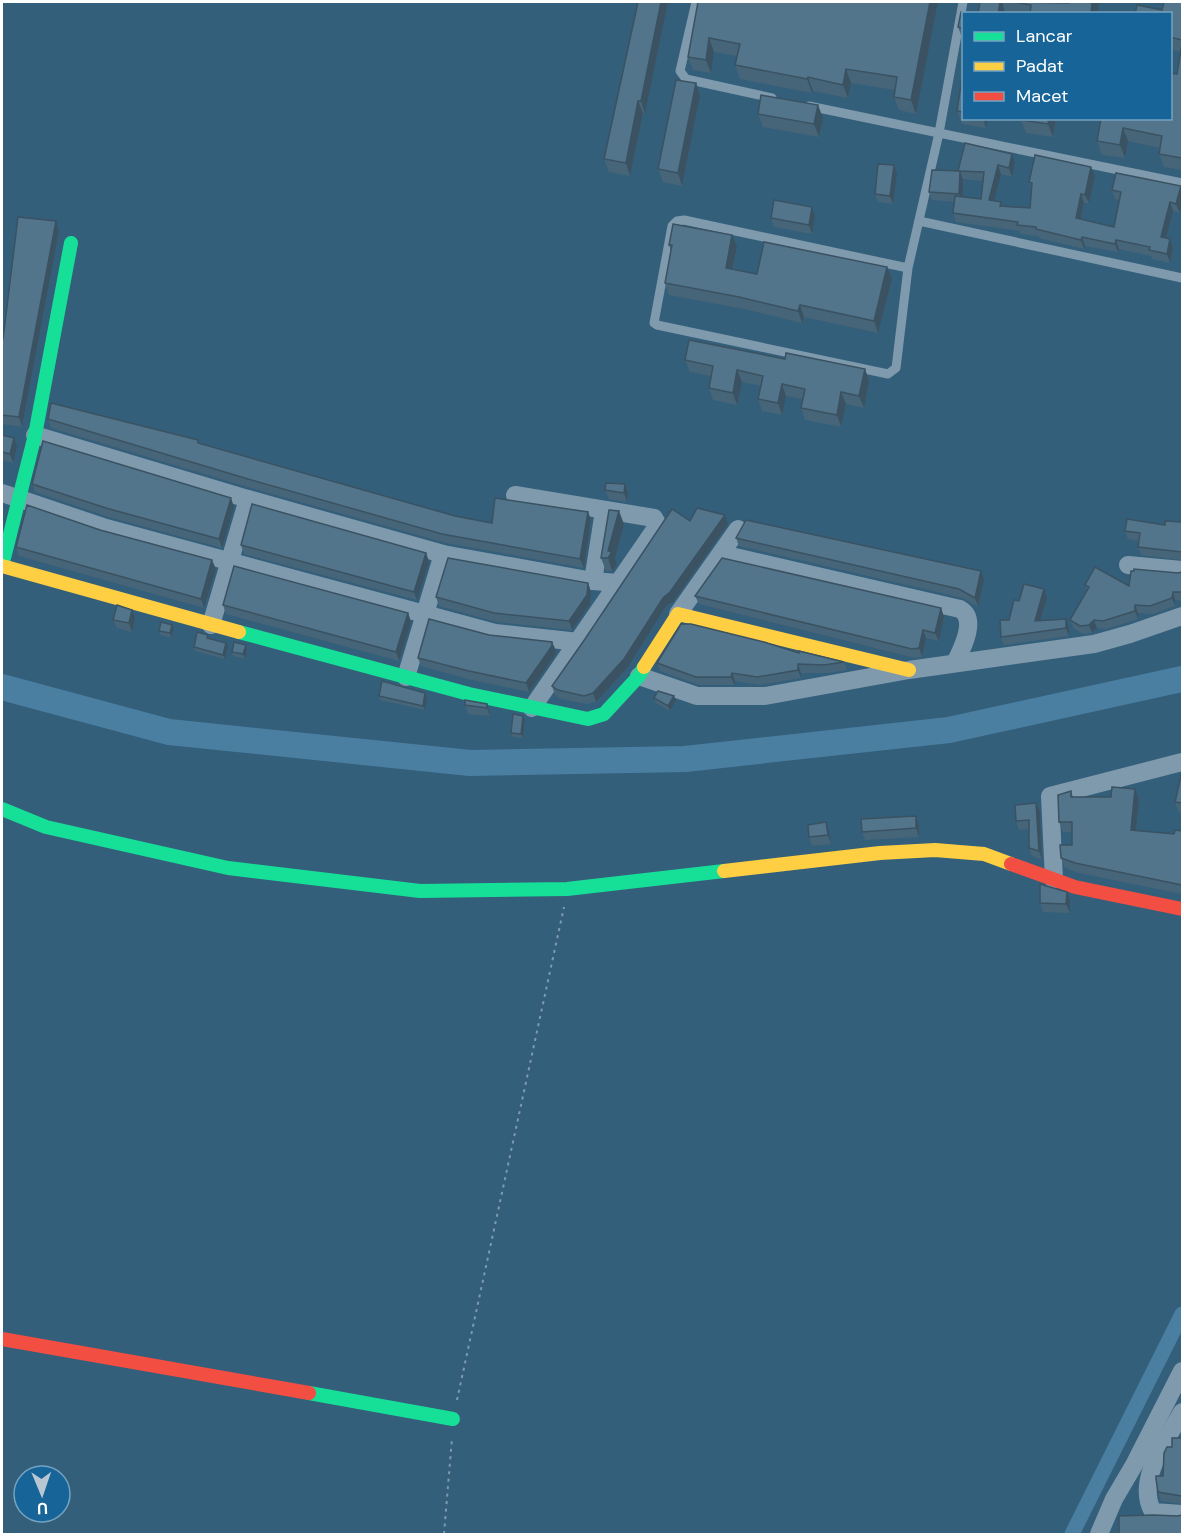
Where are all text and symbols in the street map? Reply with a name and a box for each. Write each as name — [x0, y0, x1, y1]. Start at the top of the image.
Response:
legend — [962, 12, 1172, 120]
text: Lancar — [1016, 24, 1073, 48]
text: Padat — [1016, 54, 1064, 78]
text: Macet — [1016, 84, 1068, 108]
north arrow — [12, 1464, 72, 1524]
text: U — [37, 1498, 48, 1519]

